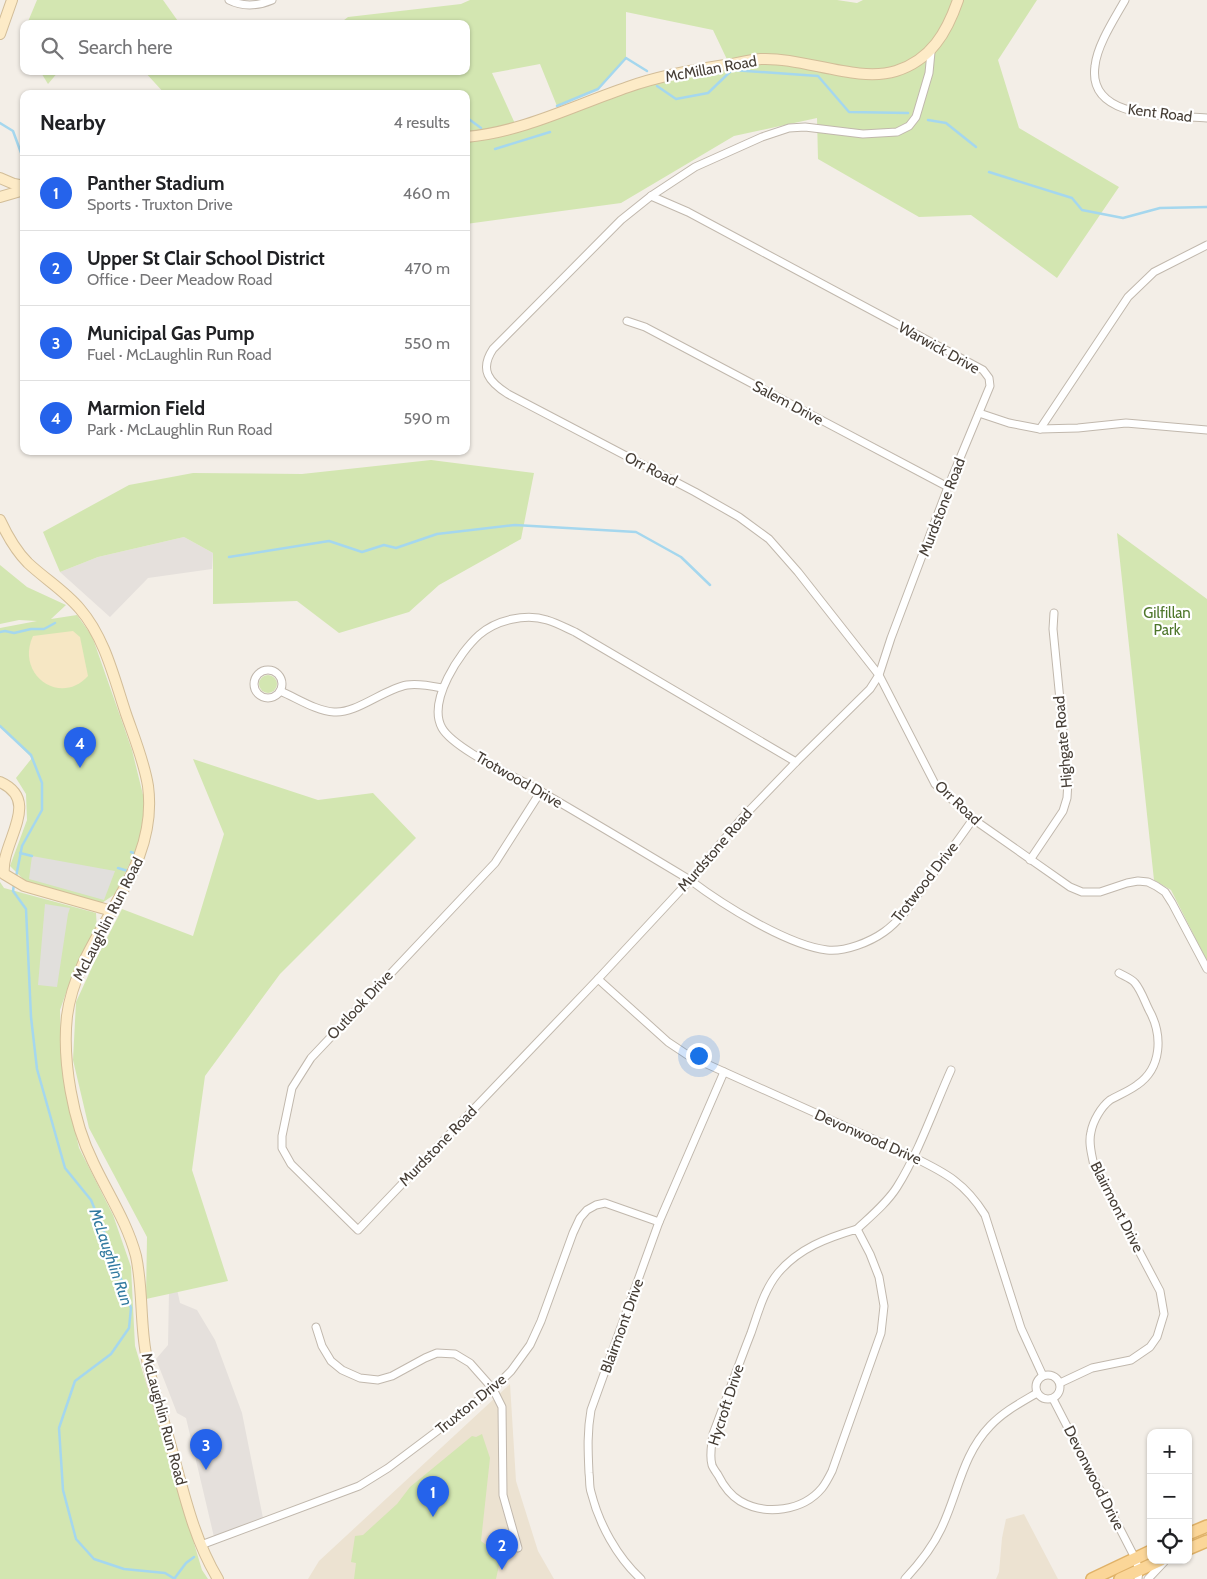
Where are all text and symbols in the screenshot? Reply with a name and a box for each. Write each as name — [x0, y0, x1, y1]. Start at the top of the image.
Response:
search box — [20, 20, 470, 75]
icon: search — [38, 34, 66, 62]
text: Search here — [78, 36, 172, 59]
street label: McMillan Road — [664, 52, 758, 86]
street label: Kent Road — [1127, 100, 1193, 126]
text: Nearby — [40, 110, 106, 135]
text: 4 results — [393, 113, 450, 132]
text: Panther Stadium — [87, 172, 224, 195]
text: 1 — [53, 184, 59, 203]
text: 460 m — [403, 184, 450, 203]
text: Sports · Truxton Drive — [87, 195, 233, 214]
text: Upper St Clair School District — [87, 247, 325, 270]
text: 2 — [52, 259, 60, 278]
text: 470 m — [404, 259, 450, 278]
text: Office · Deer Meadow Road — [87, 270, 272, 289]
street label: Warwick Drive — [895, 318, 983, 378]
text: Municipal Gas Pump — [87, 322, 254, 345]
text: 3 — [52, 334, 60, 353]
text: 550 m — [404, 334, 450, 353]
text: Fuel · McLaughlin Run Road — [87, 345, 272, 364]
street label: Salem Drive — [750, 377, 827, 429]
text: Marmion Field — [87, 397, 205, 420]
text: 4 — [51, 409, 61, 428]
text: 590 m — [403, 409, 450, 428]
text: Park · McLaughlin Run Road — [87, 420, 272, 439]
street label: Orr Road — [622, 448, 680, 490]
street label: Murdstone Road — [915, 455, 969, 559]
park label: Gilfillan Park — [1143, 604, 1191, 639]
street label: Highgate Road — [1050, 695, 1076, 789]
pin: 4 — [64, 727, 96, 768]
street label: Trotwood Drive — [472, 748, 566, 812]
street label: Orr Road — [931, 777, 985, 829]
street label: Murdstone Road — [674, 805, 756, 895]
street label: Trotwood Drive — [888, 838, 962, 926]
street label: McLaughlin Run Road — [69, 854, 147, 984]
street label: Outlook Drive — [323, 966, 397, 1043]
your location — [686, 1043, 712, 1069]
street label: Murdstone Road — [395, 1102, 481, 1190]
street label: Devonwood Drive — [812, 1105, 924, 1169]
street label: Blairmont Drive — [1086, 1159, 1148, 1256]
water label: McLaughlin Run — [85, 1205, 137, 1308]
street label: Blairmont Drive — [597, 1276, 648, 1376]
street label: McLaughlin Run Road — [138, 1351, 190, 1487]
street label: Hycroft Drive — [704, 1362, 748, 1448]
street label: Truxton Drive — [432, 1370, 510, 1438]
street label: Devonwood Drive — [1060, 1423, 1128, 1534]
pin: 3 — [190, 1429, 222, 1470]
map controls — [1147, 1429, 1192, 1564]
button: + — [1147, 1429, 1192, 1474]
button: − — [1147, 1474, 1192, 1519]
pin: 1 — [417, 1476, 449, 1517]
button: locate — [1147, 1519, 1192, 1564]
pin: 2 — [486, 1529, 518, 1570]

